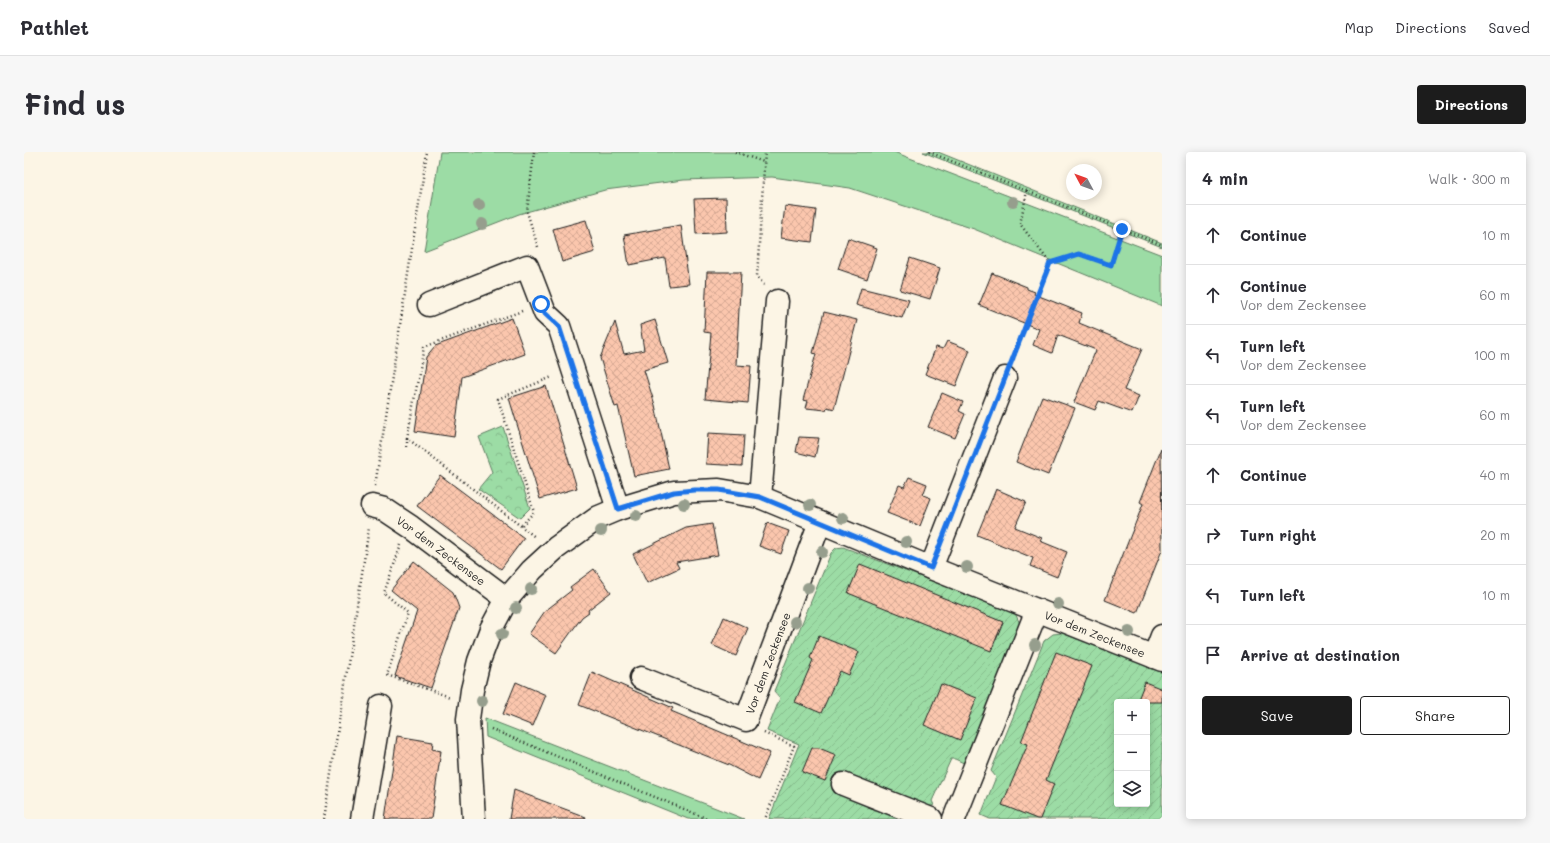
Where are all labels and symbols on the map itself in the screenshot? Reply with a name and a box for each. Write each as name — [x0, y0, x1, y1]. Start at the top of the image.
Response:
north arrow — [1066, 164, 1102, 200]
route end — [1113, 220, 1131, 238]
route start — [532, 295, 550, 313]
street label: Vor dem Zeckensee — [394, 512, 489, 588]
street label: Vor dem Zeckensee — [1043, 607, 1148, 660]
street label: Vor dem Zeckensee — [742, 610, 793, 716]

